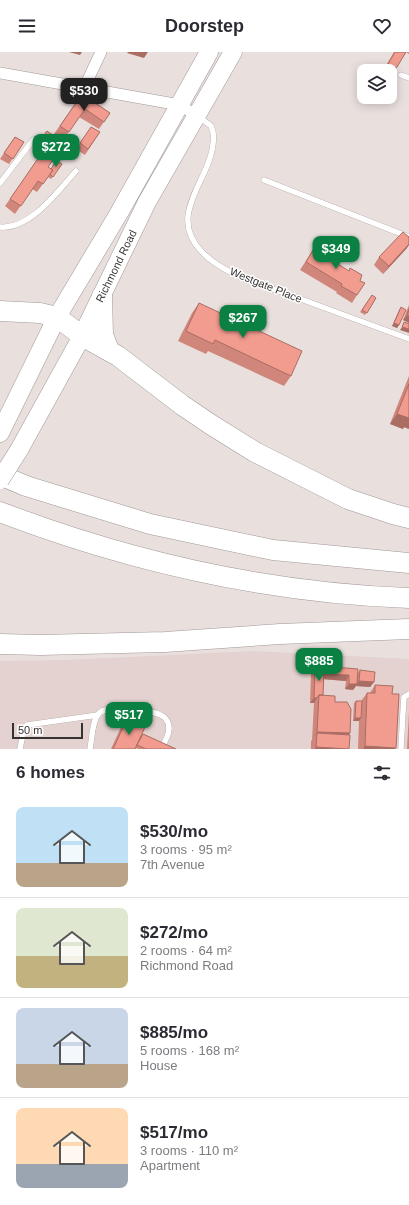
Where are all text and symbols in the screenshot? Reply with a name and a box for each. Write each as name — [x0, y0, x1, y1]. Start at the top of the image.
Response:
icon: menu — [16, 15, 38, 37]
icon: heart — [371, 15, 393, 37]
text: Doorstep — [165, 16, 244, 36]
map controls — [357, 64, 397, 104]
button: layers — [357, 64, 397, 104]
pin: $530 — [60, 78, 108, 112]
text: $530 — [70, 83, 98, 98]
pin: $272 — [32, 134, 80, 168]
text: $272 — [42, 139, 70, 154]
street label: Richmond Road — [93, 228, 139, 304]
pin: $349 — [312, 236, 360, 270]
text: $349 — [322, 241, 350, 256]
street label: Westgate Place — [228, 265, 304, 305]
pin: $267 — [219, 305, 267, 339]
text: $267 — [229, 310, 257, 325]
pin: $885 — [295, 648, 343, 682]
text: $885 — [305, 653, 333, 668]
pin: $517 — [105, 702, 153, 736]
text: $517 — [115, 707, 143, 722]
scale bar — [12, 721, 83, 740]
text: 50 m — [18, 724, 42, 736]
icon: filters — [371, 762, 393, 784]
text: 6 homes — [16, 763, 85, 782]
text: $530/mo — [140, 822, 208, 841]
icon: home — [48, 823, 96, 871]
text: 3 rooms · 95 m² — [140, 842, 232, 857]
text: 7th Avenue — [140, 857, 205, 872]
text: $272/mo — [140, 923, 208, 942]
icon: home — [48, 924, 96, 972]
text: 2 rooms · 64 m² — [140, 943, 232, 958]
text: Richmond Road — [140, 958, 233, 973]
text: $885/mo — [140, 1023, 208, 1042]
icon: home — [48, 1024, 96, 1072]
text: 5 rooms · 168 m² — [140, 1043, 239, 1058]
text: House — [140, 1058, 178, 1073]
text: $517/mo — [140, 1123, 208, 1142]
icon: home — [48, 1124, 96, 1172]
text: 3 rooms · 110 m² — [140, 1143, 238, 1158]
text: Apartment — [140, 1158, 200, 1173]

